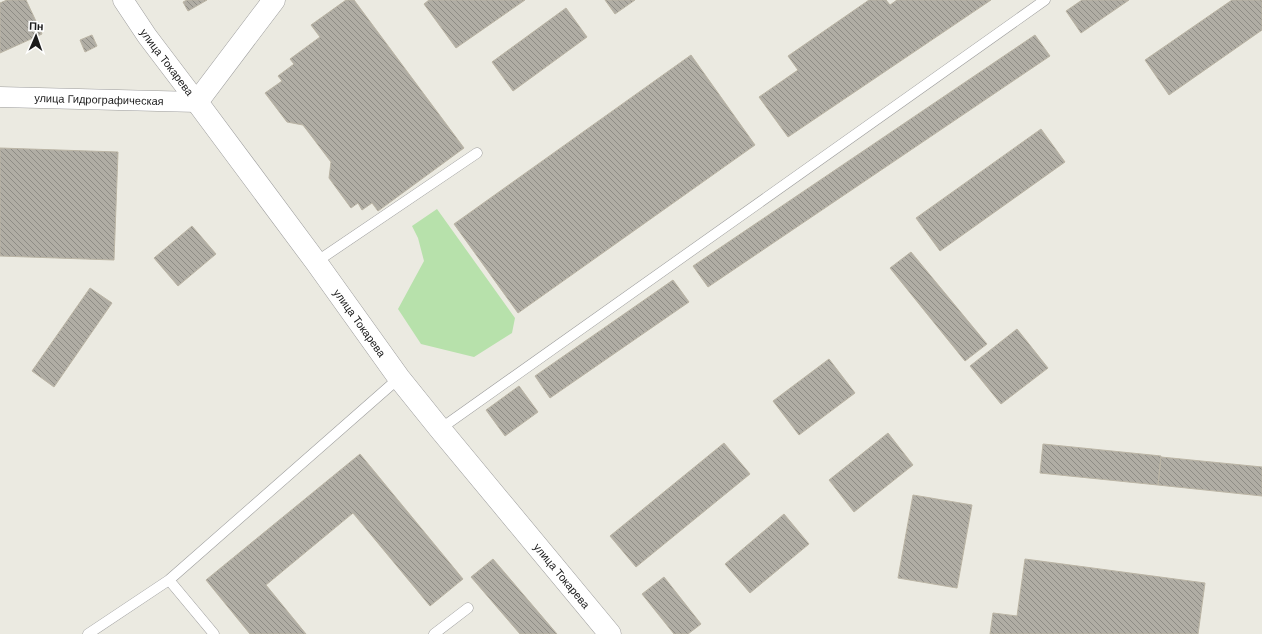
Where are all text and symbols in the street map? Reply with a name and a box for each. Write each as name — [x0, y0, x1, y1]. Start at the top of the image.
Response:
north arrow — [16, 16, 56, 56]
text: Пн — [29, 19, 44, 33]
street label: улица Токарева — [137, 26, 197, 99]
street label: улица Гидрографическая — [34, 91, 164, 108]
street label: улица Токарева — [330, 286, 389, 360]
street label: улица Токарева — [531, 540, 593, 612]

